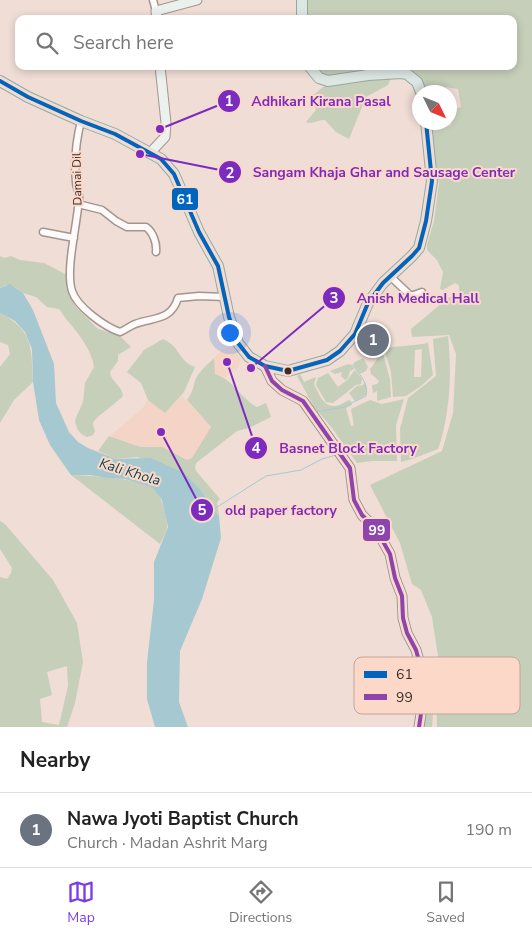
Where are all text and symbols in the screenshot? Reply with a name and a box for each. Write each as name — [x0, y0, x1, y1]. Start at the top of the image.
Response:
search box — [15, 15, 517, 70]
icon: search — [33, 29, 61, 57]
text: Search here — [73, 30, 174, 56]
north arrow — [412, 85, 457, 130]
callout: Adhikari Kirana Pasal — [217, 86, 401, 115]
text: 1 — [224, 91, 234, 111]
text: Adhikari Kirana Pasal — [251, 92, 391, 111]
street label: Damai Dil — [69, 152, 85, 206]
callout: Sangam Khaja Ghar and Sausage Center — [218, 158, 525, 187]
text: 2 — [225, 163, 235, 183]
text: Sangam Khaja Ghar and Sausage Center — [253, 163, 516, 182]
line badge: 61 — [171, 187, 199, 211]
text: 61 — [177, 190, 193, 209]
callout: Anish Medical Hall — [322, 283, 489, 312]
text: 3 — [329, 288, 339, 308]
text: Anish Medical Hall — [357, 289, 480, 308]
your location — [217, 320, 243, 346]
pin: 1 — [357, 321, 389, 359]
unlabelled marker — [283, 366, 293, 376]
callout: Basnet Block Factory — [244, 434, 426, 463]
text: 4 — [251, 438, 261, 458]
text: Basnet Block Factory — [279, 439, 417, 458]
water label: Kali Khola — [97, 454, 163, 490]
callout: old paper factory — [190, 496, 347, 525]
text: 5 — [197, 500, 207, 520]
text: old paper factory — [225, 501, 338, 520]
line badge: 99 — [362, 518, 391, 542]
text: 99 — [369, 521, 385, 540]
legend — [354, 657, 520, 714]
text: 61 — [396, 665, 413, 684]
text: 99 — [396, 688, 413, 707]
text: Nearby — [20, 746, 90, 774]
text: Nawa Jyoti Baptist Church — [67, 806, 299, 832]
text: 1 — [31, 819, 41, 841]
text: 190 m — [465, 819, 512, 841]
text: Church · Madan Ashrit Marg — [67, 832, 268, 854]
tab: Map — [67, 878, 95, 927]
tab: Directions — [229, 878, 292, 927]
tab: Saved — [426, 878, 465, 927]

